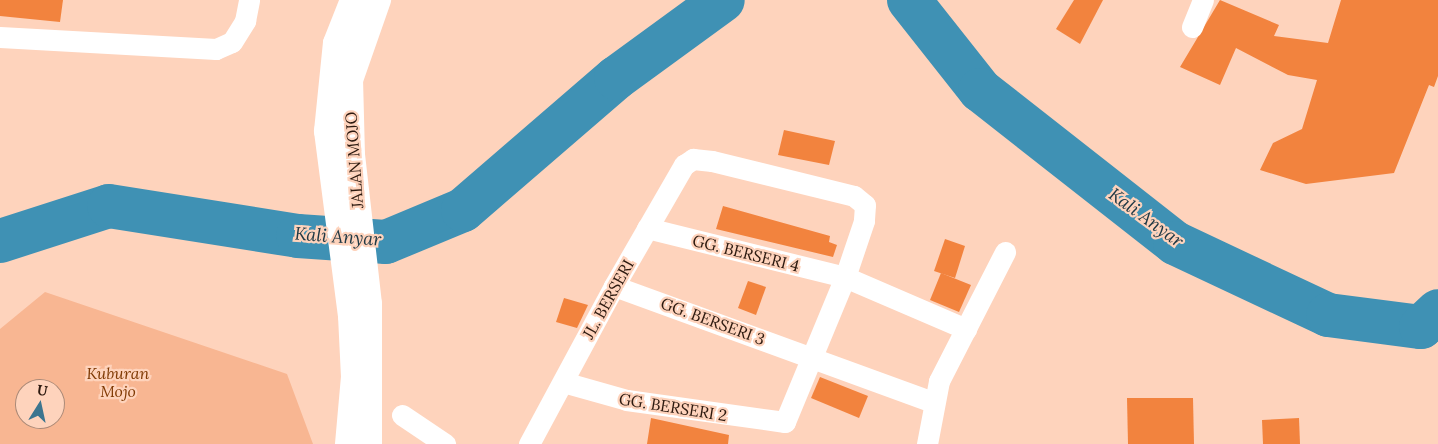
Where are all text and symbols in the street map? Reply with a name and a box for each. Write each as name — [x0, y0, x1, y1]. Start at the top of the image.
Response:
street label: JALAN MOJO — [341, 111, 367, 209]
water label: Kali Anyar — [1104, 184, 1188, 252]
water label: Kali Anyar — [294, 223, 382, 251]
street label: GG. BERSERI 4 — [691, 230, 801, 276]
street label: JL. BERSERI — [578, 256, 638, 342]
street label: GG. BERSERI 3 — [658, 293, 768, 349]
park label: Kuburan Mojo — [87, 363, 149, 401]
north arrow — [15, 379, 65, 429]
text: U — [36, 380, 49, 400]
street label: GG. BERSERI 2 — [618, 389, 728, 425]

